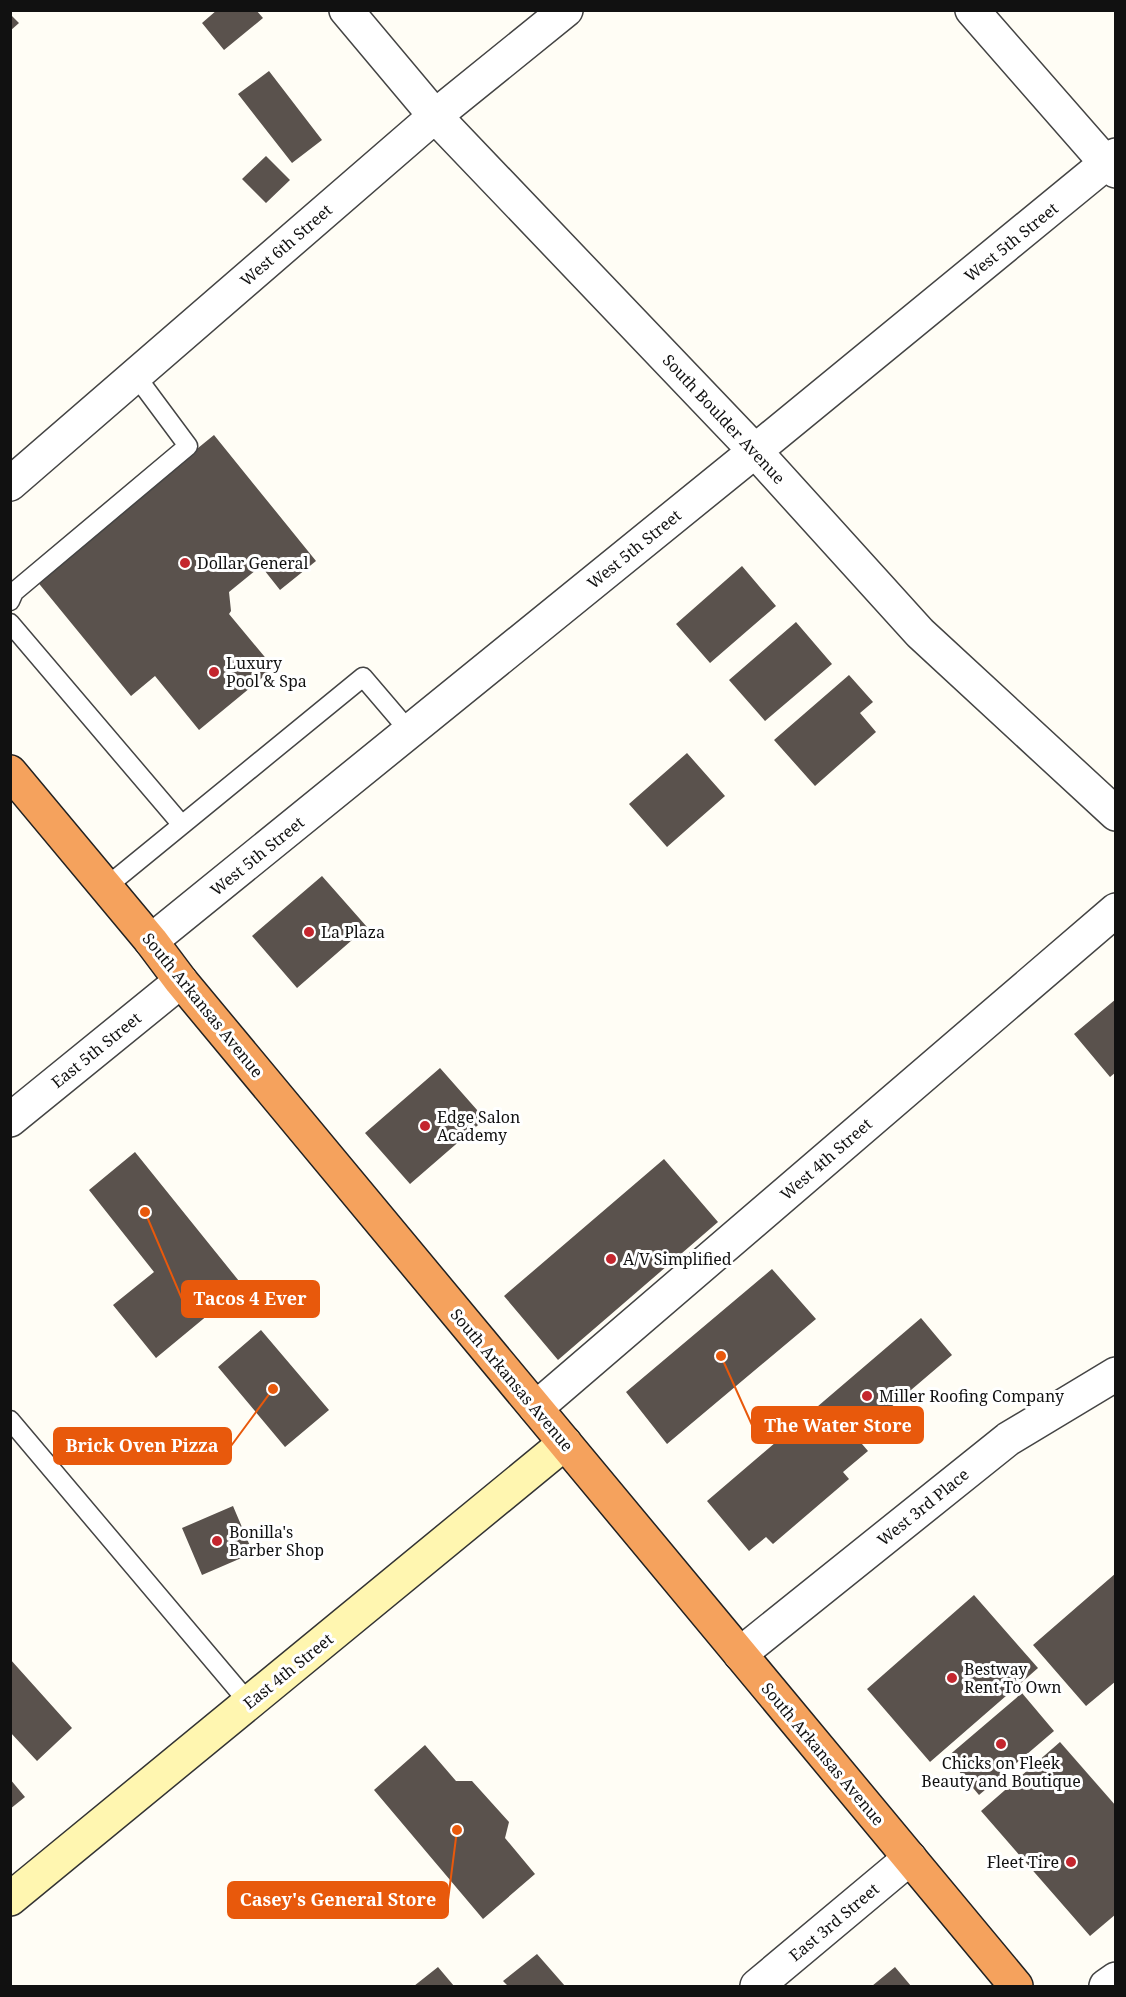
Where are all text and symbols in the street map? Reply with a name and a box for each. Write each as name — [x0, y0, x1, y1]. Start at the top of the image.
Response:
street label: West 5th Street — [959, 197, 1063, 287]
street label: West 6th Street — [235, 199, 337, 291]
street label: South Boulder Avenue — [658, 349, 790, 489]
street label: West 5th Street — [582, 504, 686, 594]
place label: Dollar General — [197, 552, 309, 574]
marker: Dollar General — [178, 556, 192, 570]
place label: Luxury Pool & Spa — [226, 652, 307, 692]
marker: Luxury Pool & Spa — [207, 665, 221, 679]
street label: West 5th Street — [205, 811, 309, 901]
place label: La Plaza — [321, 921, 385, 943]
marker: La Plaza — [302, 925, 316, 939]
street label: South Arkansas Avenue — [138, 928, 268, 1082]
street label: East 5th Street — [47, 1007, 146, 1093]
place label: Edge Salon Academy — [437, 1106, 520, 1146]
street label: West 4th Street — [775, 1113, 877, 1205]
marker: Edge Salon Academy — [418, 1119, 432, 1133]
place label: A/V Simplified — [623, 1248, 732, 1270]
marker: A/V Simplified — [604, 1252, 618, 1266]
callout: Tacos 4 Ever — [182, 1281, 319, 1317]
text: Tacos 4 Ever — [193, 1286, 307, 1310]
street label: South Arkansas Avenue — [446, 1304, 578, 1456]
place label: Miller Roofing Company — [879, 1385, 1065, 1407]
marker: Miller Roofing Company — [860, 1389, 874, 1403]
callout: The Water Store — [752, 1407, 923, 1443]
text: The Water Store — [764, 1413, 912, 1437]
callout: Brick Oven Pizza — [54, 1428, 231, 1464]
text: Brick Oven Pizza — [65, 1433, 219, 1457]
street label: West 3rd Place — [873, 1463, 973, 1551]
place label: Bonilla's Barber Shop — [229, 1521, 324, 1561]
marker: Bonilla's Barber Shop — [210, 1534, 224, 1548]
street label: East 4th Street — [239, 1628, 338, 1714]
place label: Bestway Rent To Own — [964, 1658, 1062, 1698]
marker: Bestway Rent To Own — [945, 1671, 959, 1685]
street label: South Arkansas Avenue — [757, 1678, 889, 1830]
marker: Chicks on Fleek Beauty and Boutique — [994, 1737, 1008, 1751]
place label: Chicks on Fleek Beauty and Boutique — [921, 1752, 1081, 1792]
place label: Fleet Tire — [987, 1851, 1059, 1873]
marker: Fleet Tire — [1064, 1855, 1078, 1869]
street label: East 3rd Street — [784, 1878, 884, 1966]
callout: Casey's General Store — [228, 1882, 448, 1918]
text: Casey's General Store — [240, 1887, 436, 1911]

